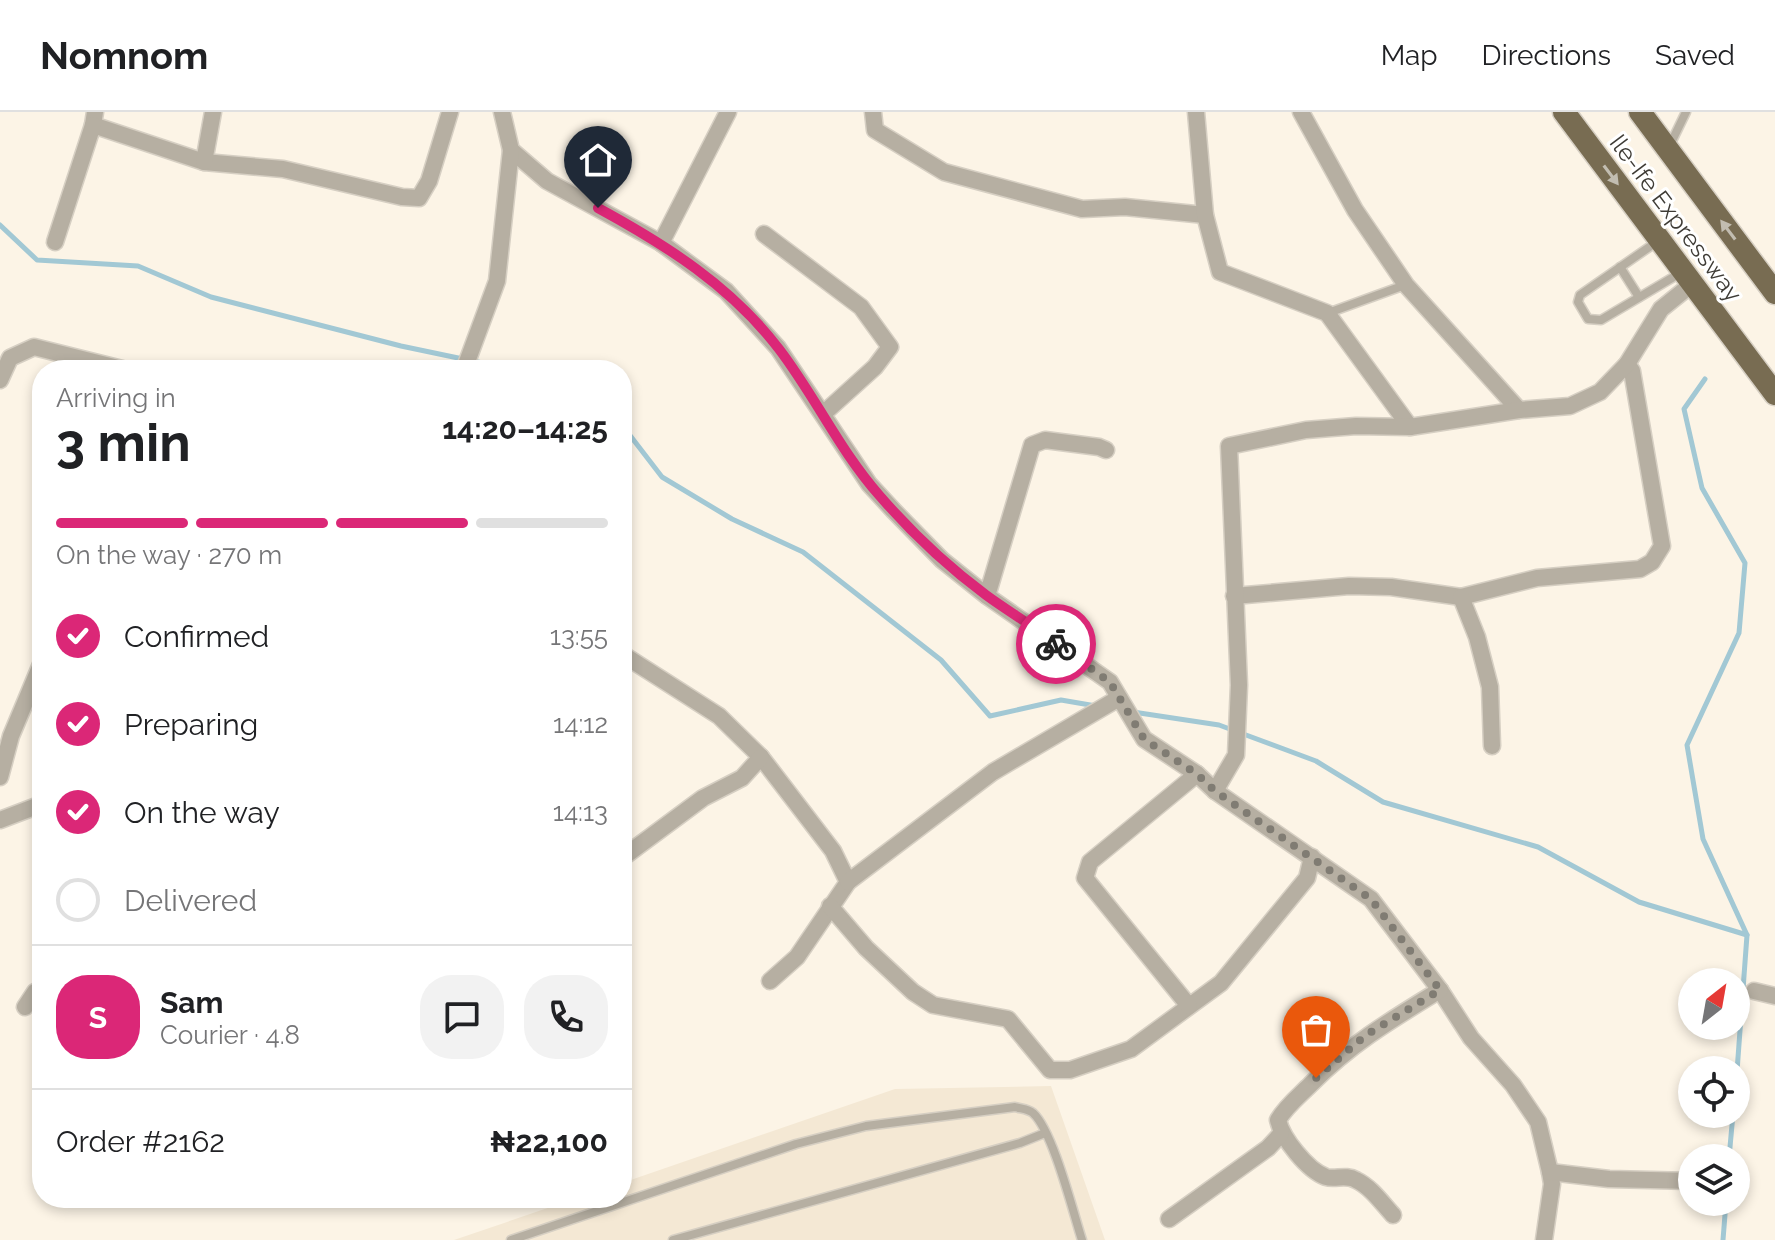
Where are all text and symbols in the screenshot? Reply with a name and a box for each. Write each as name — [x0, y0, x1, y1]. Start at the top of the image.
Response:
text: Nomnom — [40, 33, 208, 78]
text: Map — [1381, 39, 1438, 72]
text: Directions — [1482, 39, 1611, 72]
text: Saved — [1655, 39, 1735, 72]
pin — [564, 126, 632, 208]
street label: Ile-Ife Expressway — [1604, 129, 1748, 307]
icon: home — [576, 138, 620, 182]
one-way arrow — [1603, 164, 1618, 185]
one-way arrow — [1721, 220, 1737, 240]
text: Arriving in — [56, 383, 176, 413]
text: 14:20–14:25 — [442, 411, 608, 446]
text: 3 min — [56, 412, 191, 473]
text: On the way · 270 m — [56, 540, 282, 570]
courier — [1016, 604, 1096, 684]
icon: check — [56, 614, 100, 658]
text: Confirmed — [124, 619, 269, 654]
text: 13:55 — [550, 621, 608, 651]
icon: bike — [1034, 622, 1078, 666]
icon: check — [56, 702, 100, 746]
text: Preparing — [124, 707, 258, 742]
text: 14:12 — [553, 709, 608, 739]
icon: check — [56, 790, 100, 834]
text: On the way — [124, 795, 280, 830]
text: 14:13 — [553, 797, 608, 827]
text: Delivered — [124, 883, 257, 918]
north arrow — [1678, 968, 1750, 1040]
map controls — [1678, 968, 1750, 1216]
button: chat — [420, 975, 504, 1059]
button: phone — [524, 975, 608, 1059]
text: Sam — [160, 985, 223, 1020]
pin — [1282, 996, 1350, 1078]
text: S — [89, 1000, 107, 1035]
icon: bag — [1294, 1008, 1338, 1052]
text: Courier · 4.8 — [160, 1020, 300, 1050]
button: locate — [1678, 1056, 1750, 1128]
text: Order #2162 — [56, 1124, 225, 1159]
text: ₦22,100 — [490, 1124, 608, 1159]
button: layers — [1678, 1144, 1750, 1216]

